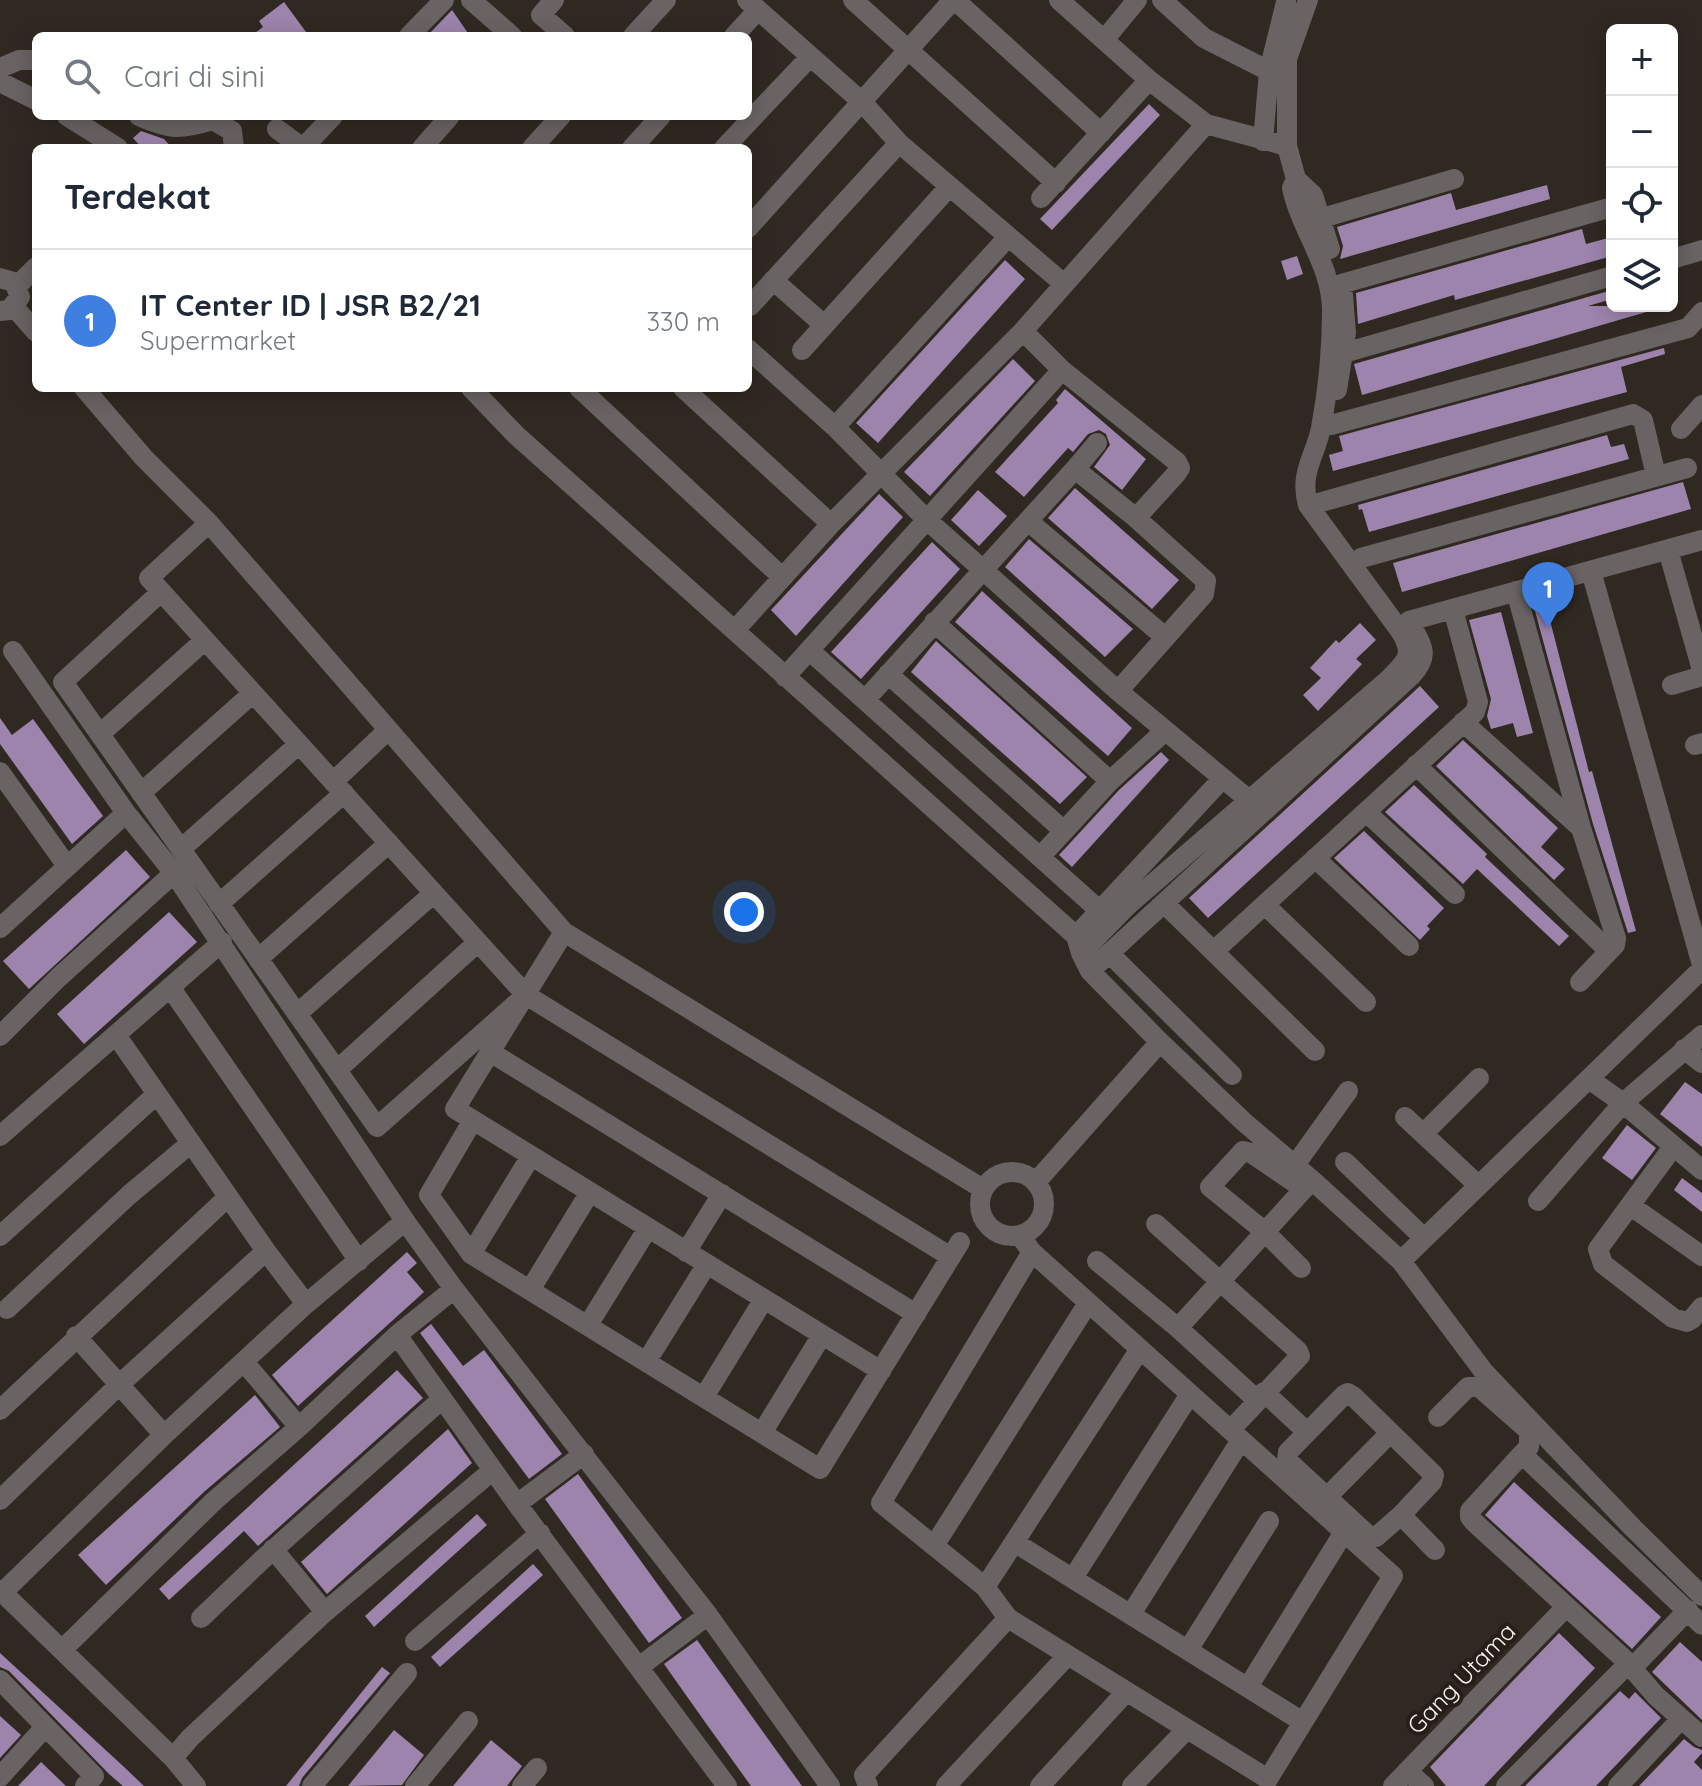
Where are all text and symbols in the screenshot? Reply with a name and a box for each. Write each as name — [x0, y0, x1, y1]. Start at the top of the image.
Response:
map controls — [1606, 24, 1678, 312]
button: + — [1606, 24, 1678, 96]
search box — [32, 32, 752, 120]
icon: search — [60, 54, 104, 98]
text: Cari di sini — [124, 57, 265, 95]
button: − — [1606, 96, 1678, 168]
button: locate — [1606, 168, 1678, 240]
text: Terdekat — [64, 175, 211, 218]
button: layers — [1606, 240, 1678, 312]
text: IT Center ID | JSR B2/21 — [140, 286, 481, 324]
text: 1 — [85, 305, 95, 338]
text: 330 m — [646, 305, 720, 338]
text: Supermarket — [140, 324, 296, 357]
pin: 1 — [1522, 562, 1574, 628]
your location — [724, 892, 764, 932]
street label: Gang Utama — [1400, 1616, 1522, 1740]

